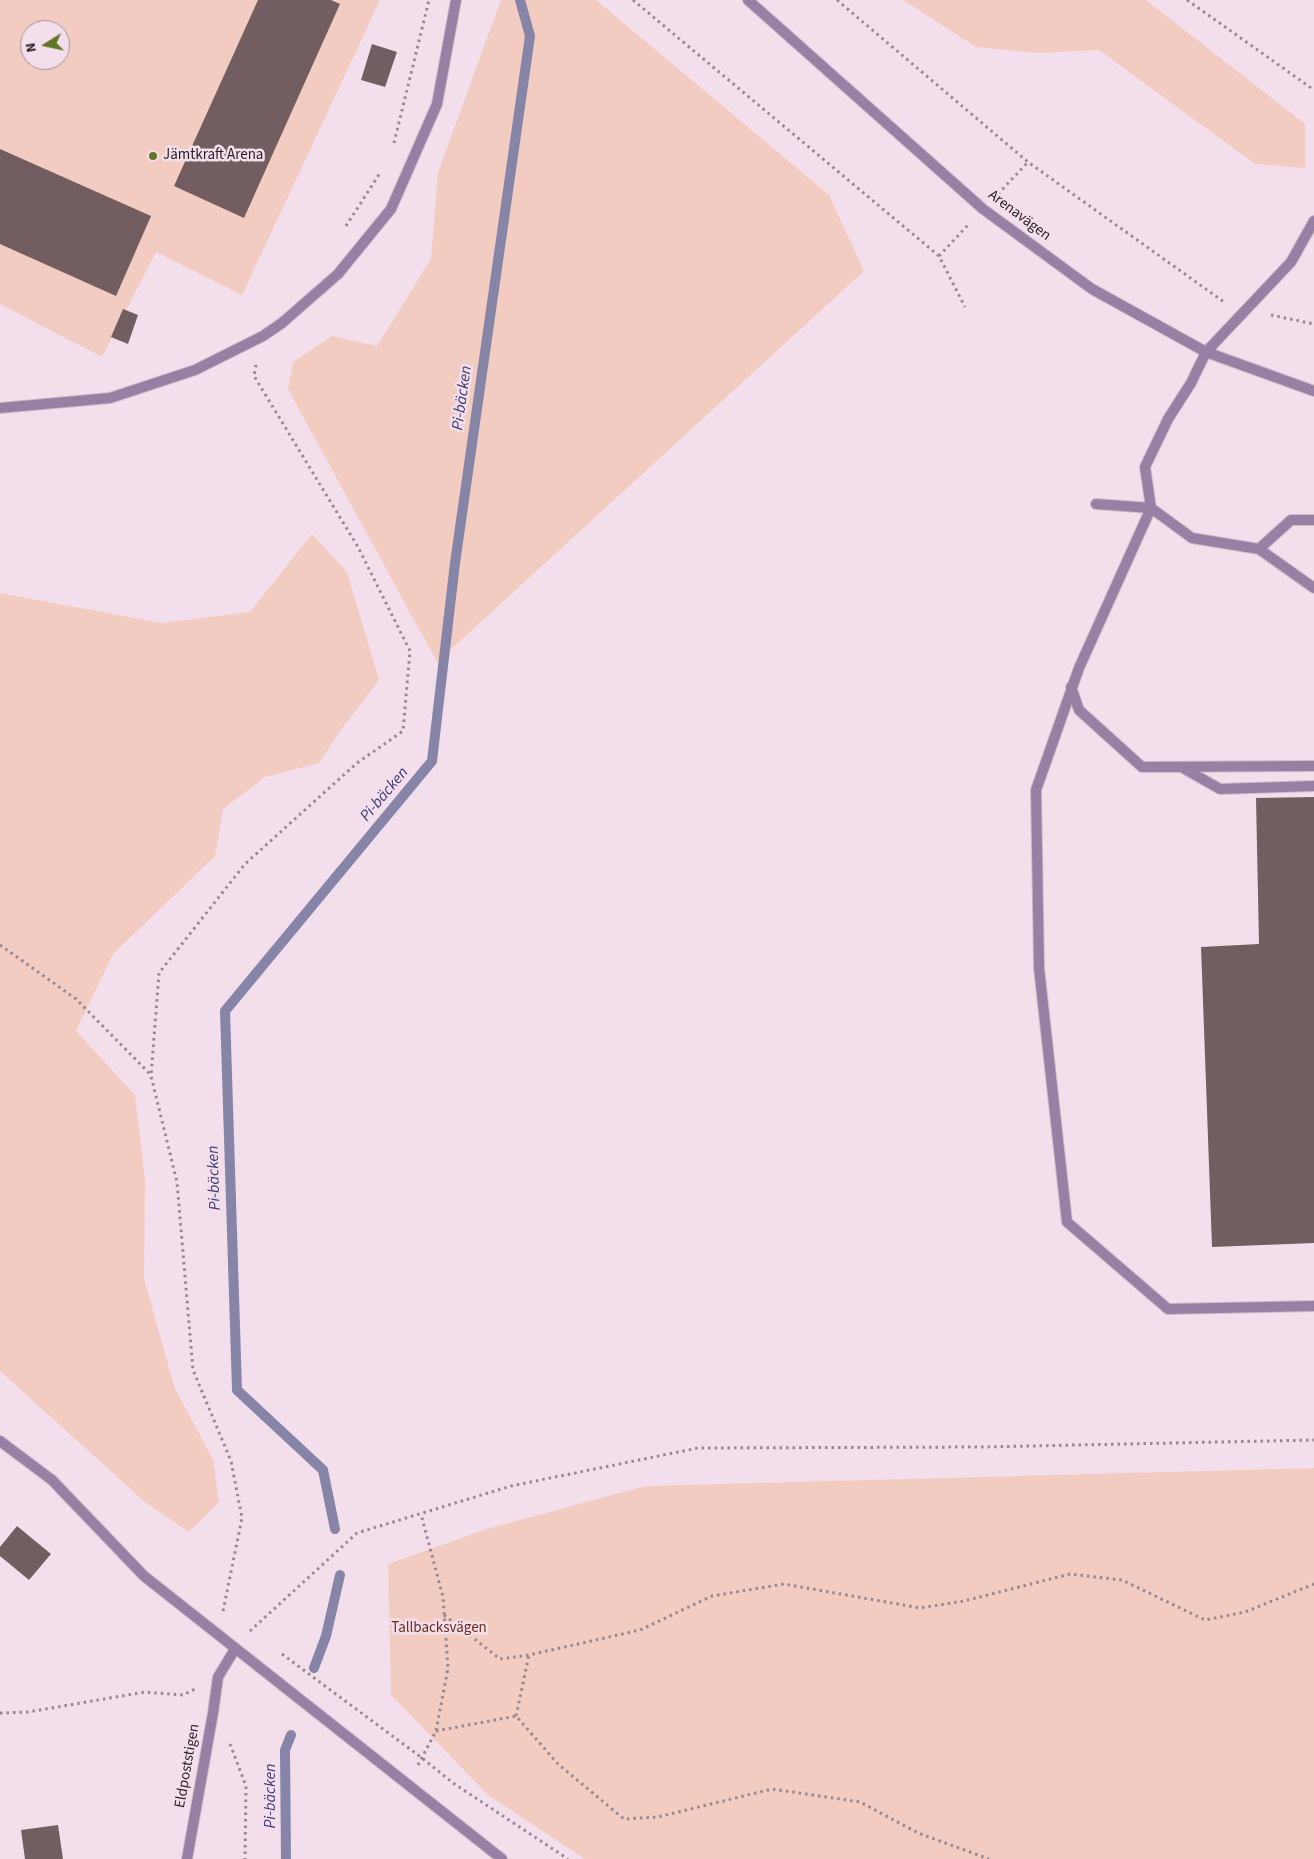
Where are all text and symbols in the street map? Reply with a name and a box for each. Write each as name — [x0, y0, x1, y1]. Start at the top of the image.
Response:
north arrow — [20, 20, 70, 70]
text: N — [21, 41, 42, 54]
place label: Jämtkraft Arena — [163, 147, 263, 165]
marker: Jämtkraft Arena — [147, 150, 159, 162]
street label: Arenavägen — [984, 187, 1054, 245]
water label: Pi-bäcken — [449, 365, 477, 431]
water label: Pi-bäcken — [357, 764, 413, 826]
water label: Pi-bäcken — [204, 1145, 226, 1211]
park label: Tallbacksvägen — [391, 1620, 487, 1638]
street label: Eldpoststigen — [172, 1723, 204, 1809]
water label: Pi-bäcken — [261, 1764, 281, 1828]

